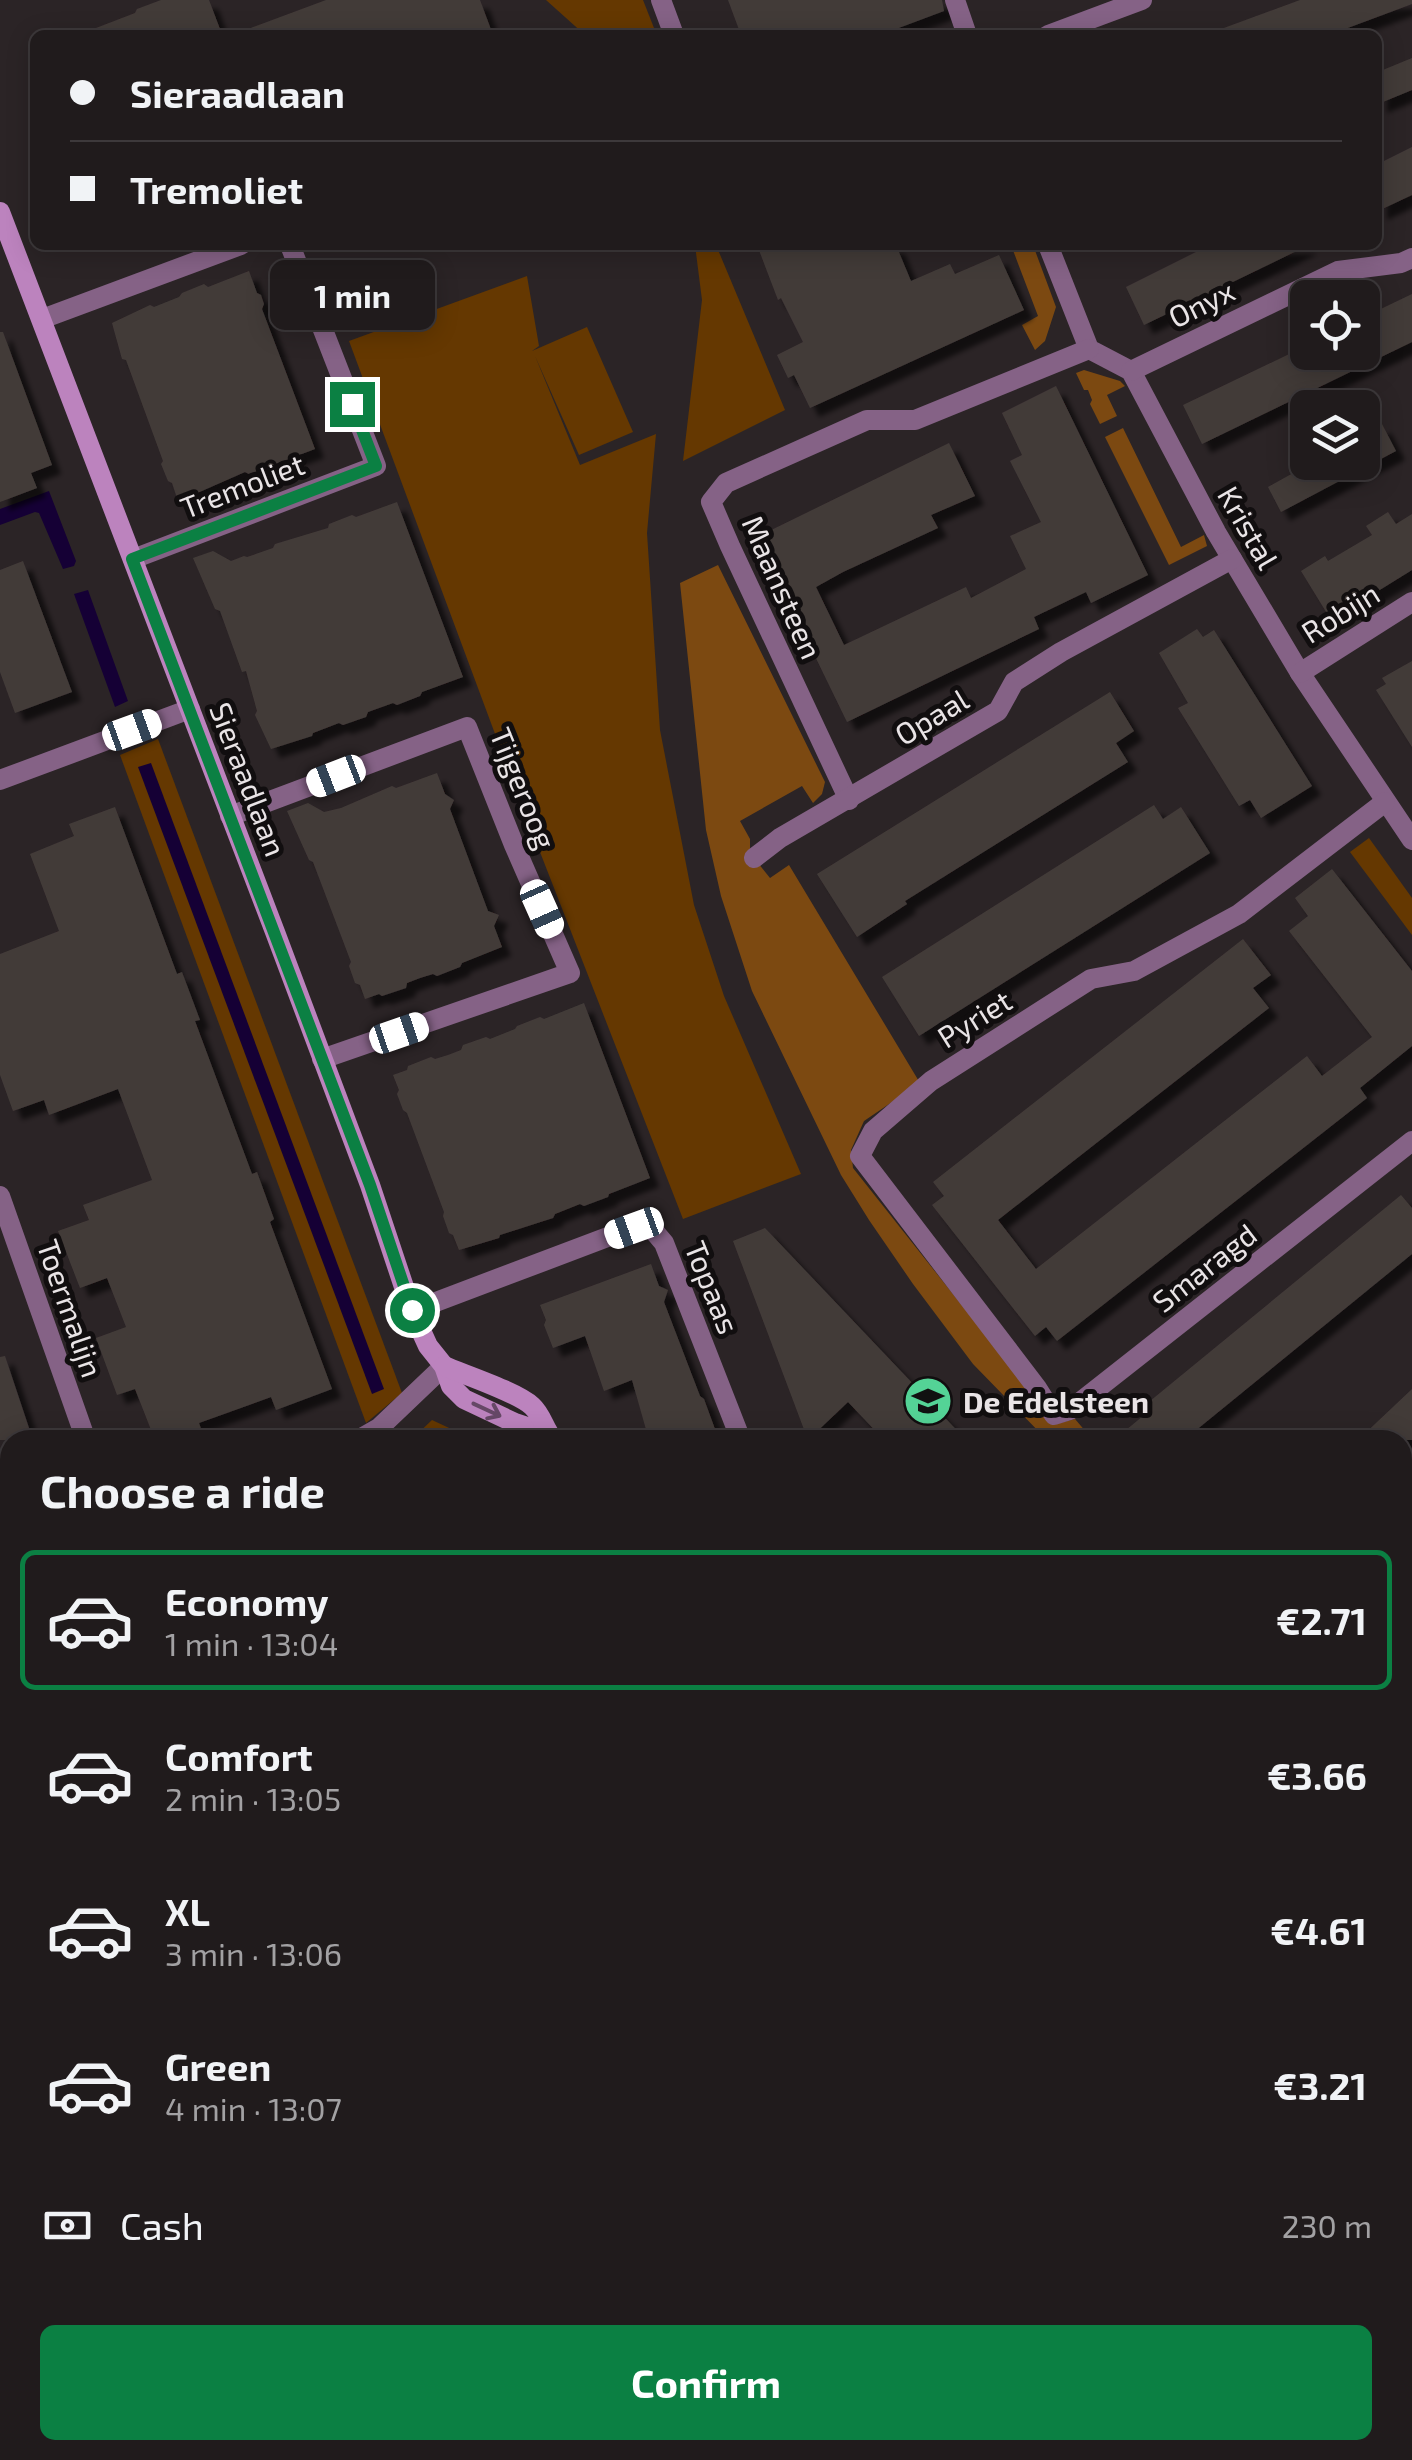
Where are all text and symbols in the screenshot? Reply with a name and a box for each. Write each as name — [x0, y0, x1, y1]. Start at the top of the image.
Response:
text: Sieraadlaan — [130, 70, 345, 116]
text: Tremoliet — [130, 166, 303, 212]
callout: 1 min — [270, 259, 434, 329]
street label: Onyx — [1162, 272, 1240, 334]
text: 1 min — [314, 276, 391, 314]
map controls — [1290, 280, 1380, 480]
button: locate — [1290, 280, 1380, 370]
route end — [330, 382, 375, 427]
button: layers — [1290, 390, 1380, 480]
street label: Tremoliet — [175, 445, 309, 525]
street label: Kristal — [1211, 479, 1287, 575]
street label: Maansteen — [735, 510, 831, 664]
street label: Robijn — [1294, 574, 1386, 650]
street label: Opaal — [888, 680, 974, 752]
street label: Sieraadlaan — [203, 697, 295, 861]
car — [99, 706, 165, 754]
street label: Tijgeroog — [483, 722, 565, 854]
car — [303, 751, 369, 801]
car — [516, 875, 568, 943]
street label: Pyriet — [930, 981, 1018, 1055]
car — [366, 1009, 432, 1057]
car — [601, 1204, 667, 1252]
street label: Smaragd — [1145, 1215, 1263, 1319]
street label: Toermalijn — [31, 1234, 111, 1382]
street label: Topaas — [678, 1235, 748, 1339]
route start — [390, 1288, 435, 1333]
school or university icon: De Edelsteen — [902, 1375, 954, 1427]
place label: De Edelsteen — [963, 1383, 1149, 1419]
one-way arrow — [472, 1402, 502, 1421]
text: Choose a ride — [40, 1463, 325, 1517]
icon: car — [45, 1575, 135, 1665]
text: Economy — [165, 1578, 329, 1624]
text: €2.71 — [1276, 1597, 1367, 1643]
text: 1 min · 13:04 — [165, 1624, 338, 1662]
icon: car — [45, 1730, 135, 1820]
text: Comfort — [165, 1733, 313, 1779]
text: €3.66 — [1267, 1752, 1367, 1798]
text: 2 min · 13:05 — [165, 1779, 341, 1817]
icon: car — [45, 1885, 135, 1975]
text: XL — [165, 1888, 210, 1934]
text: €4.61 — [1270, 1907, 1367, 1953]
text: 3 min · 13:06 — [165, 1934, 342, 1972]
icon: car — [45, 2040, 135, 2130]
text: Green — [165, 2043, 271, 2089]
text: €3.21 — [1273, 2062, 1367, 2108]
text: 4 min · 13:07 — [165, 2089, 342, 2127]
icon: cash — [40, 2198, 95, 2253]
text: Cash — [120, 2202, 204, 2248]
text: 230 m — [1282, 2206, 1372, 2244]
button: Confirm — [40, 2325, 1372, 2440]

